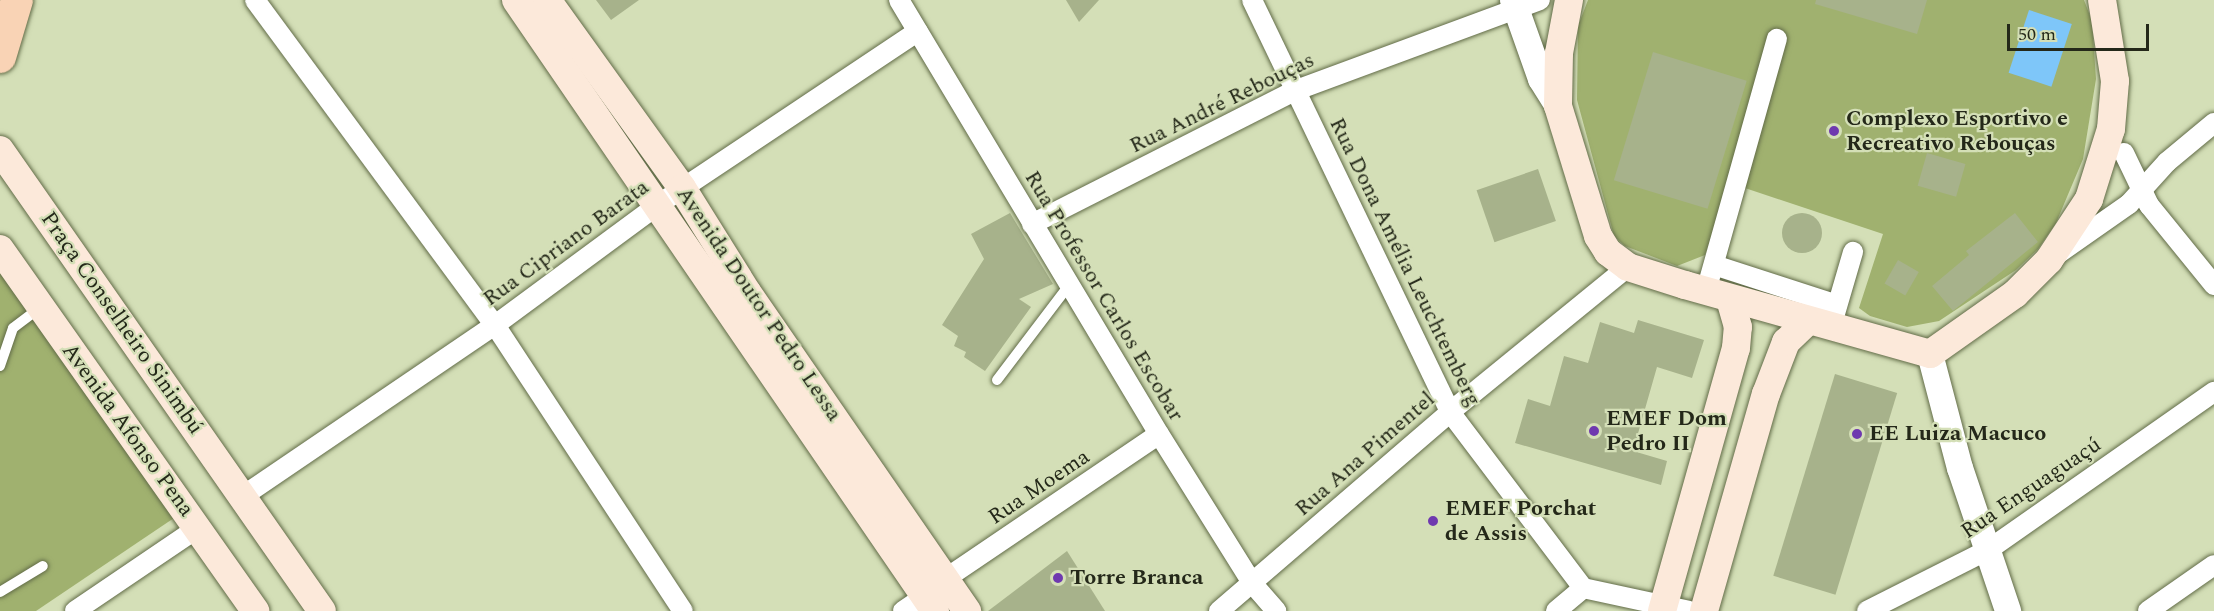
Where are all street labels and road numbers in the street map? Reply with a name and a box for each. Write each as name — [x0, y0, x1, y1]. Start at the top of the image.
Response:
street label: Rua André Rebouças — [1125, 47, 1319, 159]
street label: Rua Dona Amélia Leuchtemberg — [1323, 113, 1487, 411]
street label: Rua Professor Carlos Escobar — [1019, 166, 1189, 426]
street label: Rua Cipriano Barata — [478, 174, 654, 312]
street label: Avenida Doutor Pedro Lessa — [671, 182, 847, 426]
street label: Praça Conselheiro Sinimbú — [35, 207, 209, 439]
street label: Avenida Afonso Pena — [56, 338, 200, 522]
street label: Rua Ana Pimentel — [1290, 386, 1440, 522]
street label: Rua Enguaguaçú — [1956, 431, 2106, 545]
street label: Rua Moema — [983, 443, 1095, 531]

